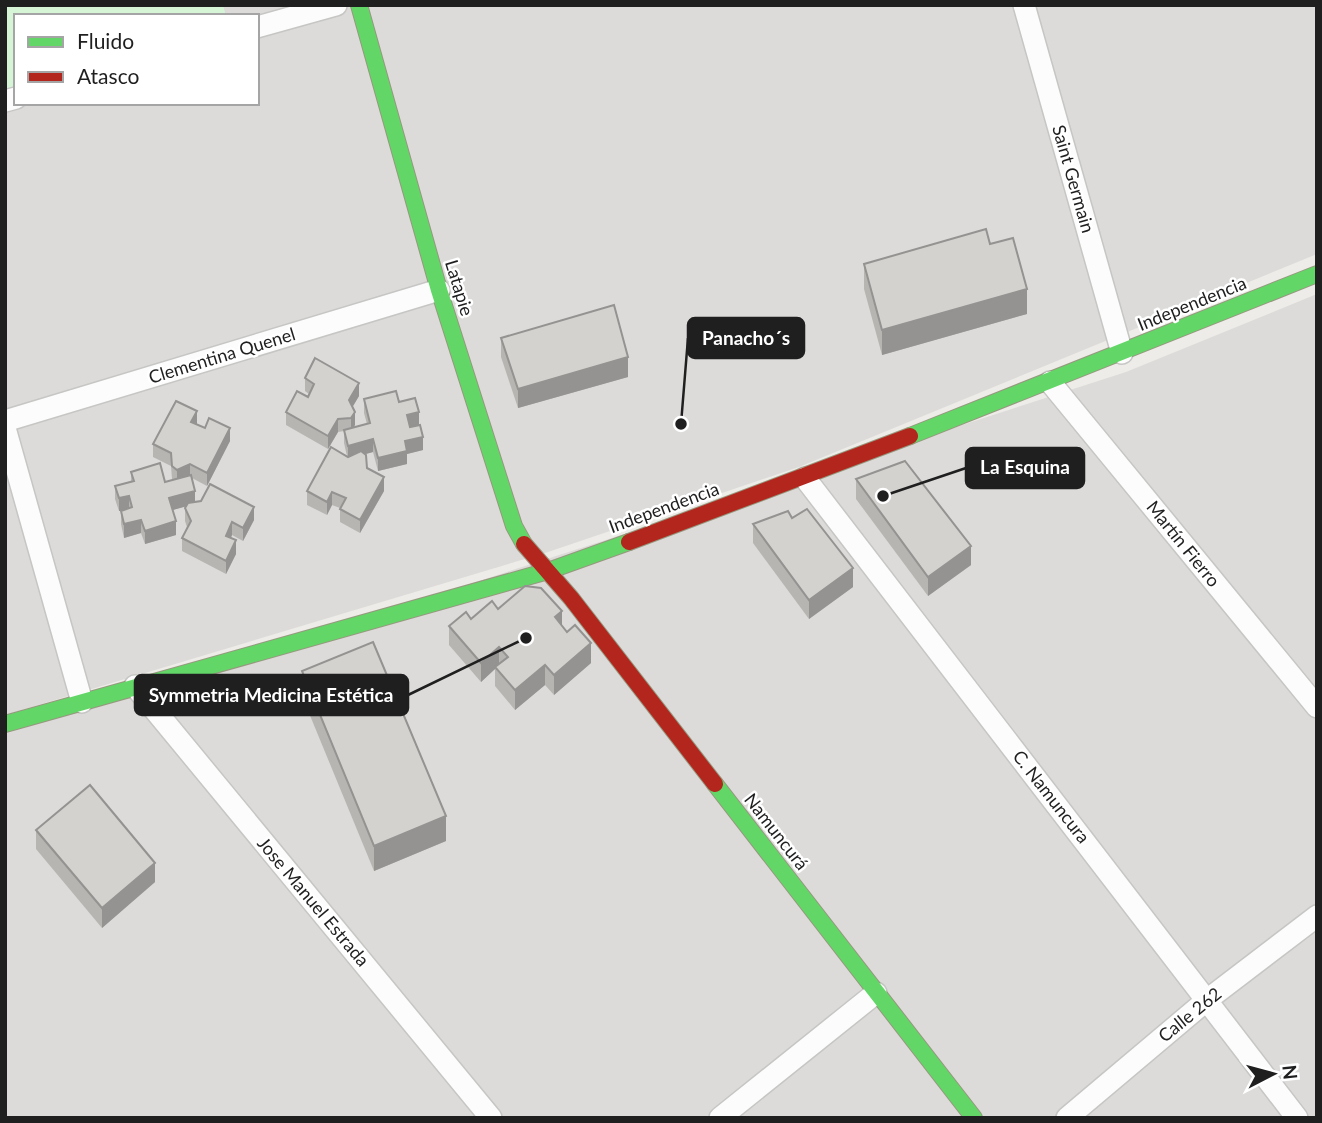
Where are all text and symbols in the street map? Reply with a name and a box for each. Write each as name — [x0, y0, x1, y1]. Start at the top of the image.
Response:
legend — [14, 14, 259, 105]
text: Fluido — [77, 28, 134, 53]
text: Atasco — [77, 63, 139, 88]
street label: Saint Germain — [1048, 122, 1100, 235]
street label: Latapie — [441, 257, 479, 318]
street label: Independencia — [1134, 271, 1249, 335]
callout: Panacho´s — [688, 318, 804, 358]
street label: Clementina Quenel — [146, 322, 298, 388]
text: Panacho´s — [702, 326, 790, 349]
callout: La Esquina — [966, 448, 1084, 488]
text: La Esquina — [980, 455, 1070, 478]
street label: Independencia — [606, 477, 722, 537]
street label: Martín Fierro — [1142, 496, 1225, 591]
callout: Symmetria Medicina Estética — [135, 675, 408, 715]
text: Symmetria Medicina Estética — [149, 683, 393, 706]
street label: C. Namuncura — [1009, 745, 1095, 847]
street label: Namuncurá — [740, 789, 814, 874]
street label: Jose Manuel Estrada — [253, 832, 374, 971]
street label: Calle 262 — [1153, 982, 1225, 1046]
north arrow — [1238, 1039, 1308, 1109]
text: N — [1278, 1064, 1303, 1081]

